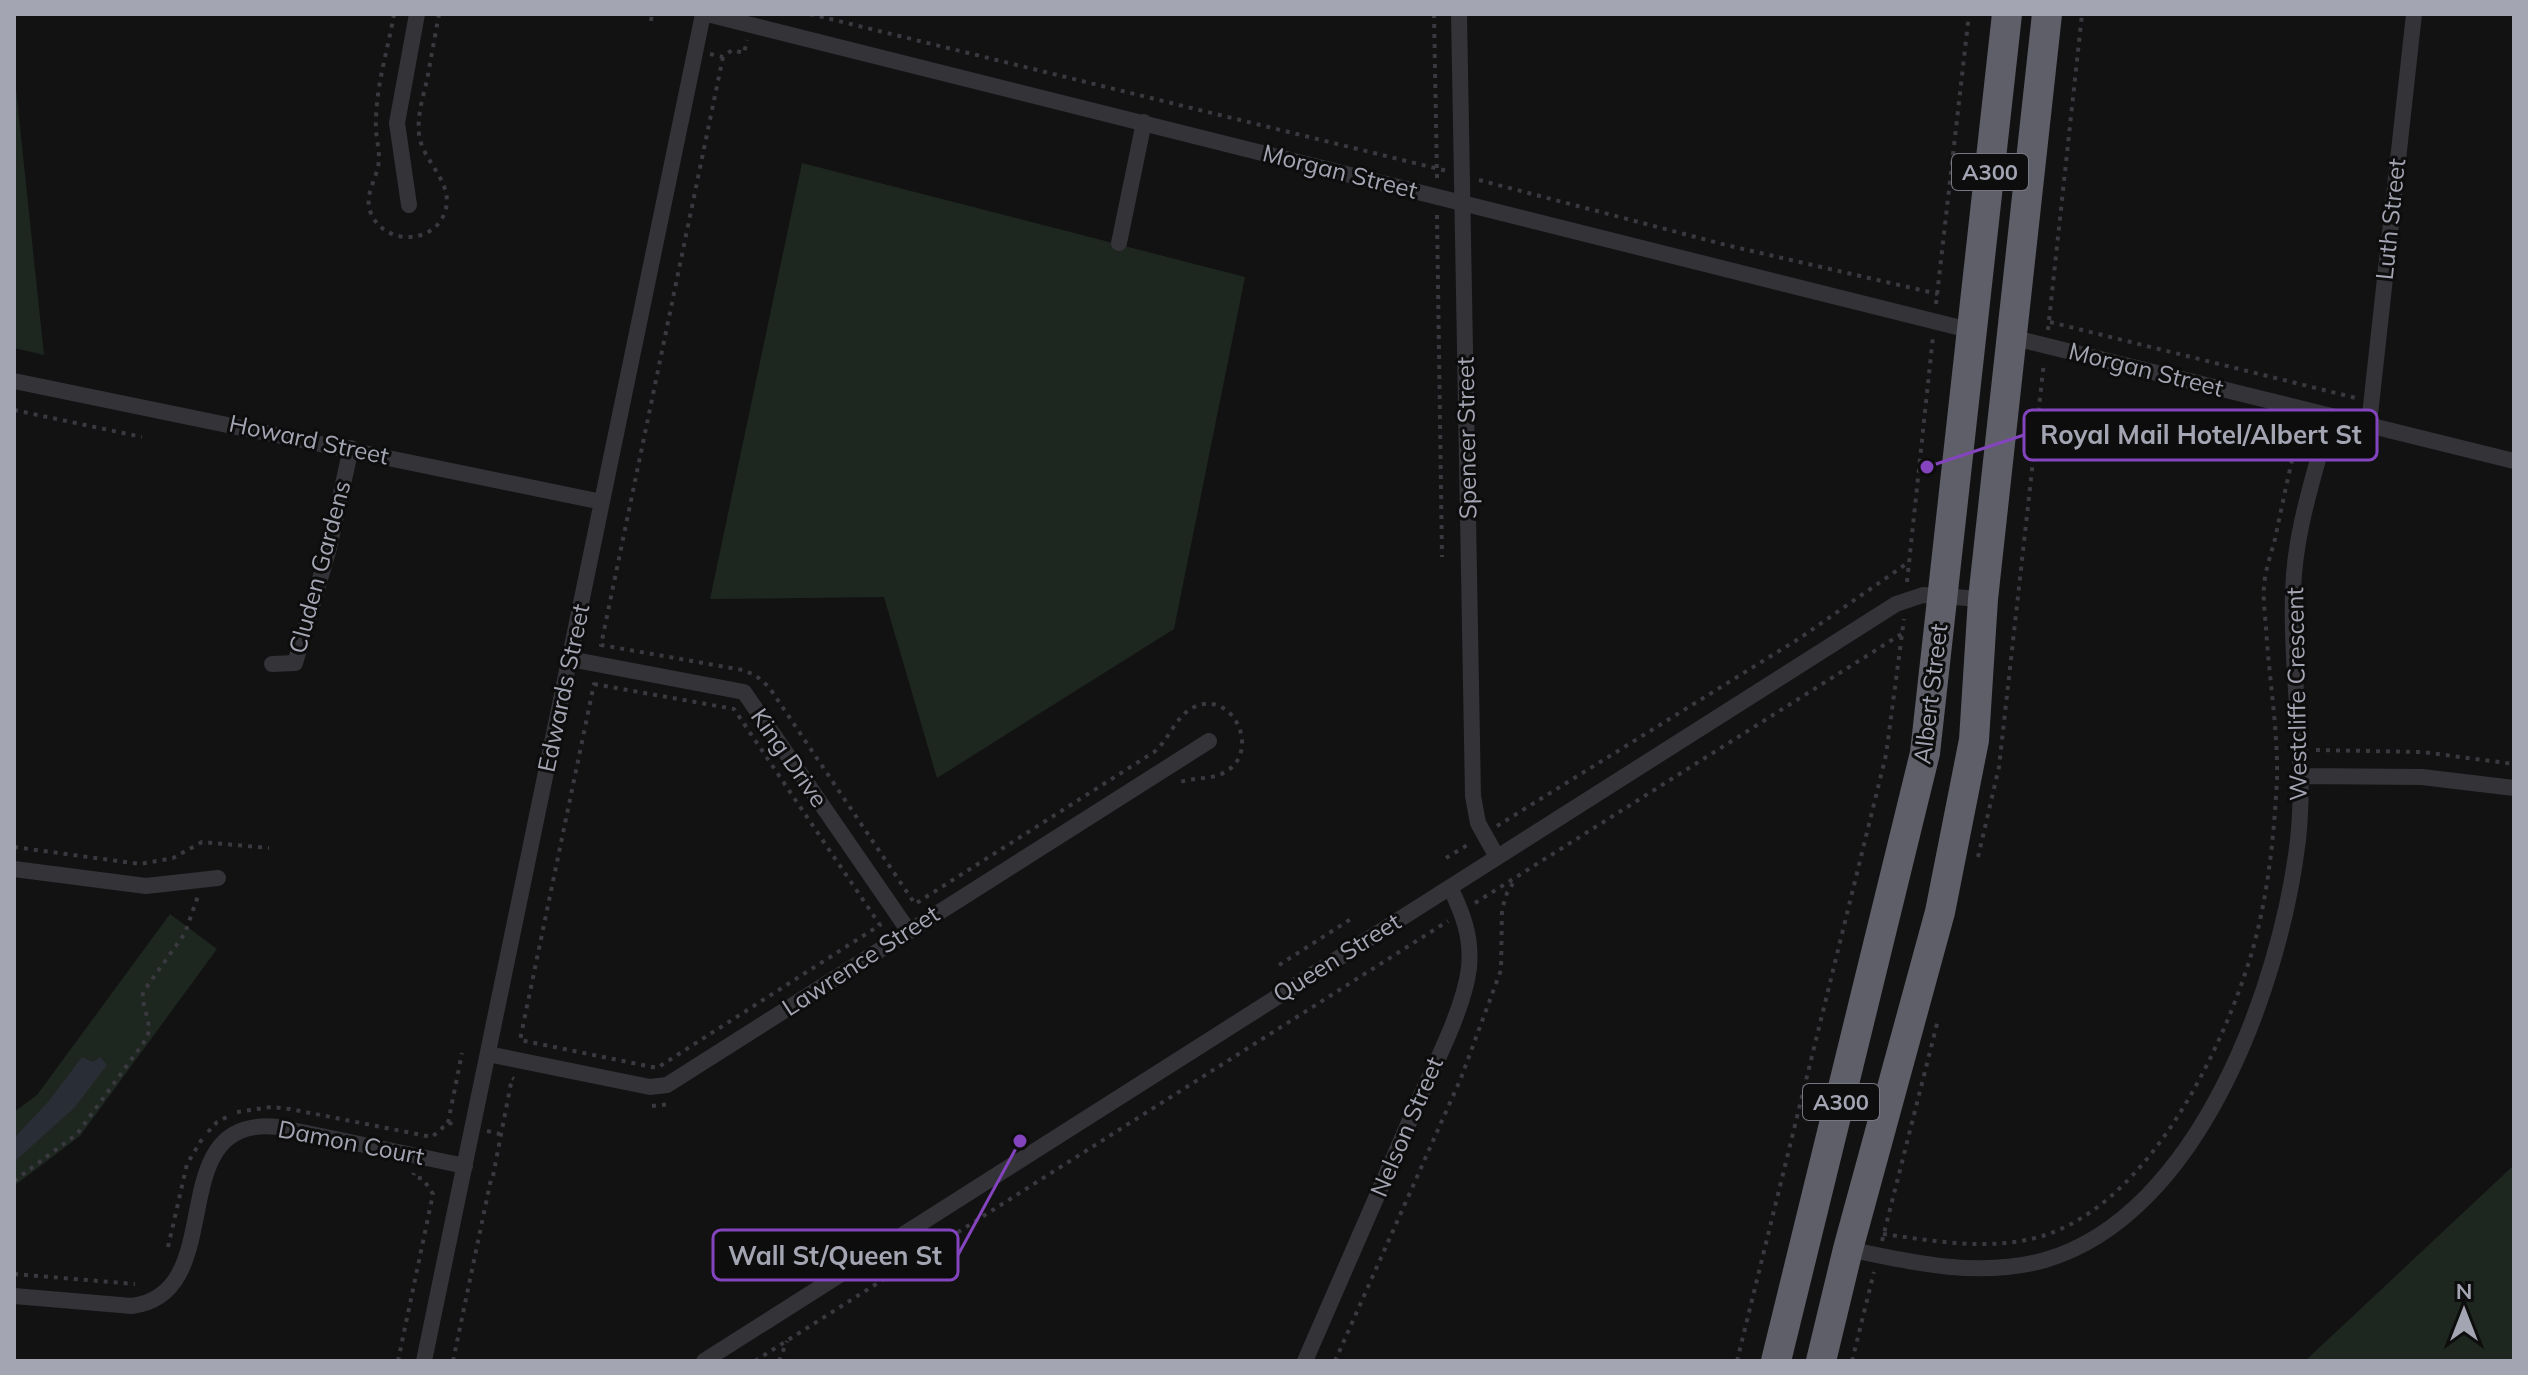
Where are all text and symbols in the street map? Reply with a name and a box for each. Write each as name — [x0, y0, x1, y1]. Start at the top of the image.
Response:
street label: Morgan Street — [1260, 137, 1421, 205]
road number: A300 — [1952, 154, 2028, 190]
street label: Luth Street — [2369, 157, 2411, 281]
street label: Morgan Street — [2066, 335, 2227, 403]
street label: Spencer Street — [1450, 357, 1482, 520]
street label: Howard Street — [227, 407, 392, 471]
callout: Royal Mail Hotel/Albert St — [2024, 410, 2377, 460]
text: Royal Mail Hotel/Albert St — [2040, 418, 2362, 451]
street label: Cluden Gardens — [282, 477, 357, 656]
street label: Westcliffe Crescent — [2279, 587, 2313, 801]
street label: Edwards Street — [531, 601, 595, 775]
street label: Albert Street — [1907, 622, 1953, 766]
street label: King Drive — [745, 702, 835, 813]
street label: Lawrence Street — [776, 898, 945, 1022]
street label: Queen Street — [1267, 906, 1406, 1008]
street label: Nelson Street — [1363, 1052, 1449, 1201]
road number: A300 — [1803, 1084, 1879, 1120]
street label: Damon Court — [276, 1113, 427, 1171]
callout: Wall St/Queen St — [713, 1230, 958, 1280]
text: Wall St/Queen St — [728, 1239, 942, 1272]
north arrow — [2424, 1271, 2504, 1351]
text: N — [2456, 1277, 2472, 1305]

